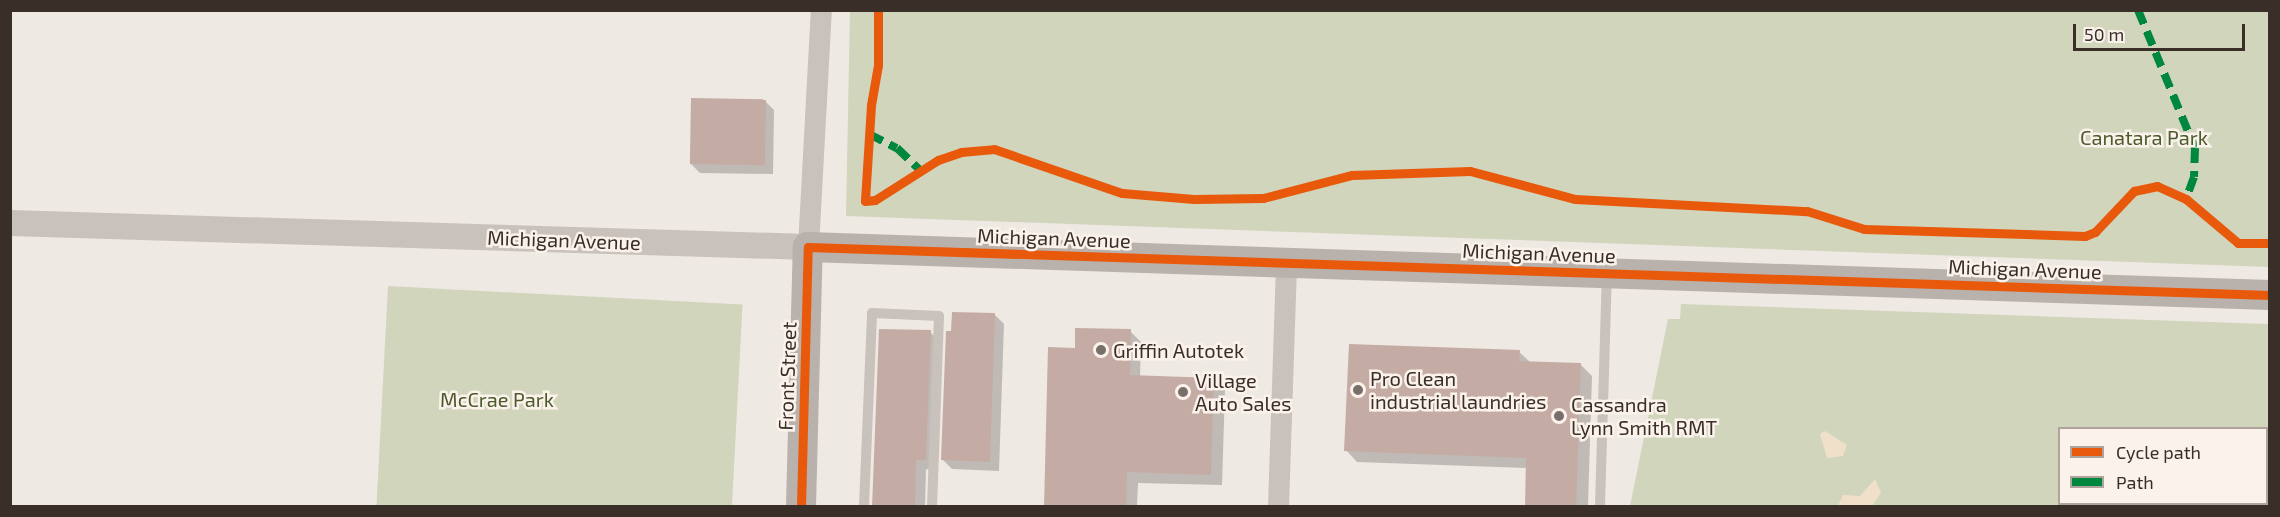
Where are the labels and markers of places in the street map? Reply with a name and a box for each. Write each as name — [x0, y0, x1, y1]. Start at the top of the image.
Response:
place label: Griffin Autotek — [1113, 338, 1245, 362]
marker: Griffin Autotek — [1094, 343, 1108, 357]
place label: Pro Clean industrial laundries — [1370, 366, 1547, 413]
place label: Village Auto Sales — [1195, 368, 1291, 415]
marker: Pro Clean industrial laundries — [1351, 383, 1365, 397]
marker: Village Auto Sales — [1176, 385, 1190, 399]
place label: Cassandra Lynn Smith RMT — [1571, 392, 1717, 439]
marker: Cassandra Lynn Smith RMT — [1552, 409, 1566, 423]

